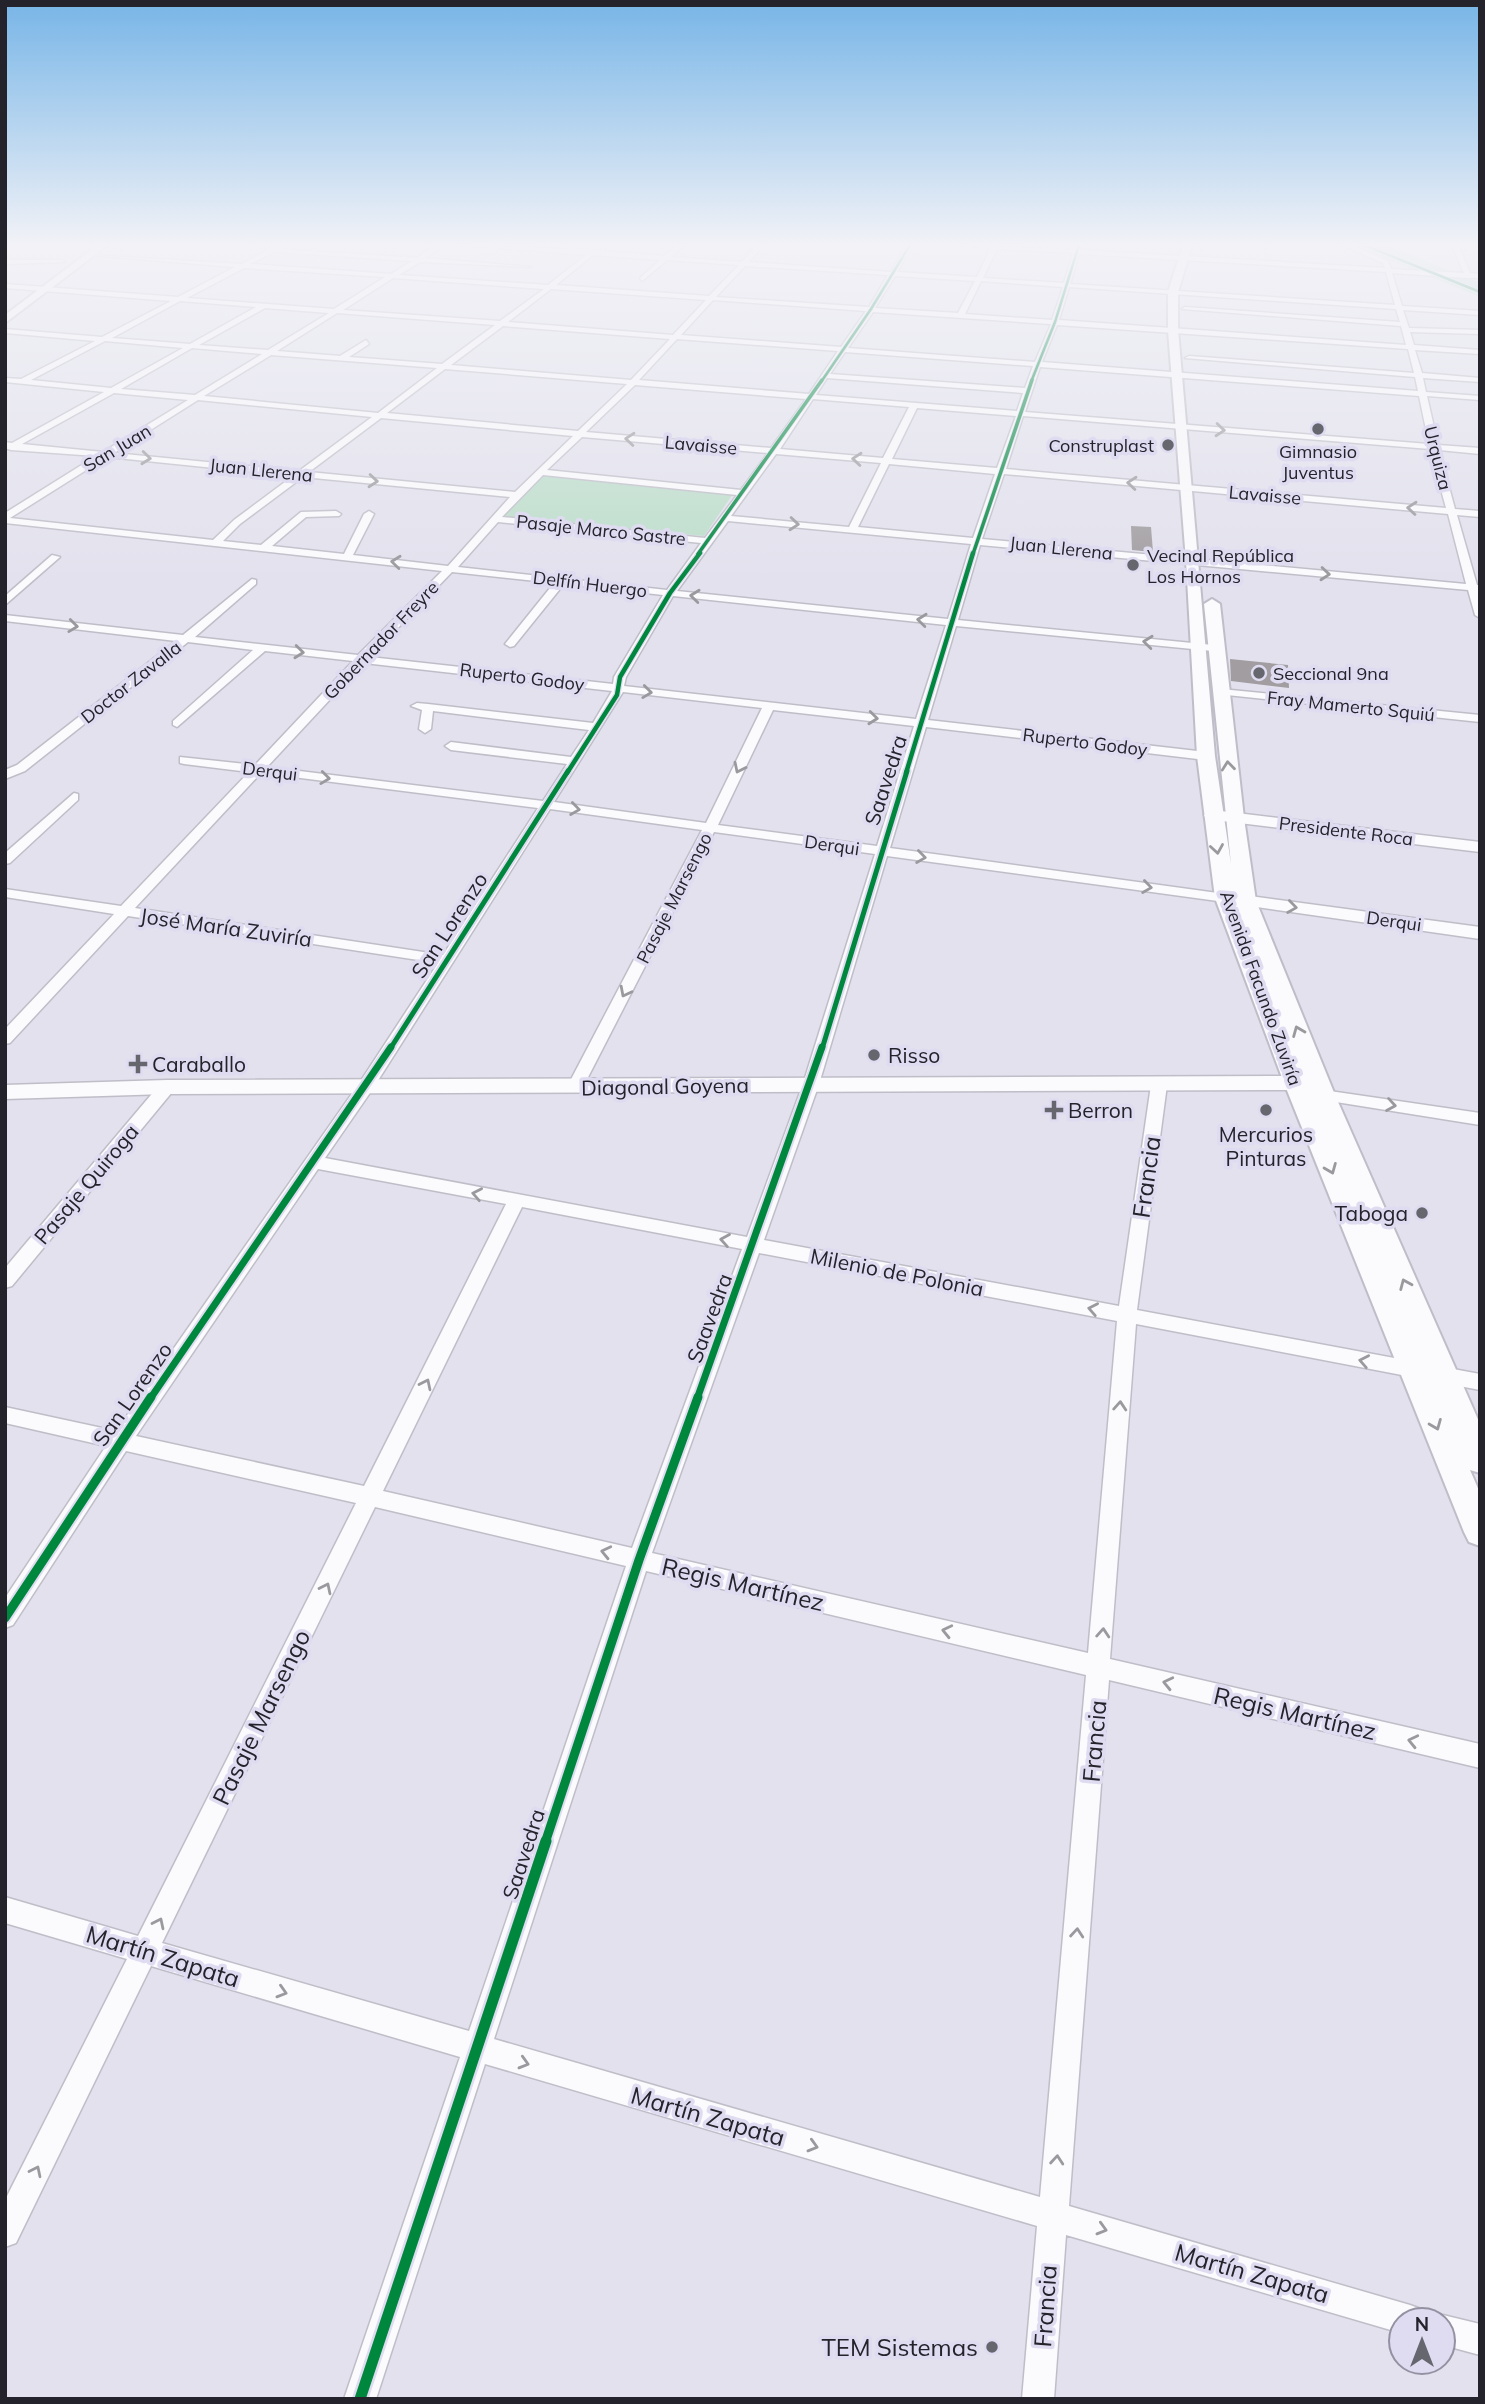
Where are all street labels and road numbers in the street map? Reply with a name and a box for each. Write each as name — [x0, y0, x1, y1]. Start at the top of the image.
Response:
street label: San Juan — [79, 419, 155, 477]
street label: Urquiza — [1419, 424, 1457, 492]
street label: Lavaisse — [664, 430, 738, 460]
street label: Juan Llerena — [208, 453, 314, 487]
street label: Lavaisse — [1228, 480, 1302, 510]
street label: Pasaje Marco Sastre — [515, 510, 687, 550]
street label: Juan Llerena — [1008, 531, 1114, 565]
street label: Delfín Huergo — [532, 566, 648, 602]
street label: Gobernador Freyre — [319, 576, 443, 704]
street label: Doctor Zavalla — [76, 636, 186, 728]
street label: Ruperto Godoy — [458, 658, 586, 696]
street label: Fray Mamerto Squiú — [1266, 686, 1436, 726]
street label: Ruperto Godoy — [1021, 723, 1149, 761]
street label: Saavedra — [858, 732, 912, 828]
street label: Derqui — [241, 756, 299, 786]
street label: Presidente Roca — [1278, 811, 1414, 851]
street label: Pasaje Marsengo — [631, 829, 717, 967]
street label: Derqui — [803, 830, 861, 860]
street label: San Lorenzo — [405, 867, 493, 983]
street label: Avenida Facundo Zuviría — [1215, 887, 1307, 1089]
street label: José María Zuviría — [138, 902, 314, 952]
street label: Derqui — [1365, 906, 1423, 936]
street label: Diagonal Goyena — [581, 1072, 749, 1100]
street label: Pasaje Quiroga — [28, 1119, 144, 1249]
street label: Francia — [1125, 1134, 1167, 1220]
street label: Milenio de Polonia — [808, 1242, 986, 1302]
street label: Saavedra — [681, 1270, 737, 1366]
street label: San Lorenzo — [87, 1337, 177, 1451]
street label: Regis Martínez — [659, 1551, 827, 1617]
street label: Pasaje Marsengo — [206, 1624, 316, 1810]
street label: Regis Martínez — [1211, 1680, 1379, 1746]
street label: Francia — [1075, 1699, 1113, 1783]
street label: Saavedra — [496, 1806, 550, 1902]
street label: Martín Zapata — [83, 1918, 243, 1994]
street label: Martín Zapata — [628, 2080, 788, 2152]
street label: Martín Zapata — [1172, 2237, 1332, 2309]
street label: Francia — [1027, 2264, 1063, 2348]

